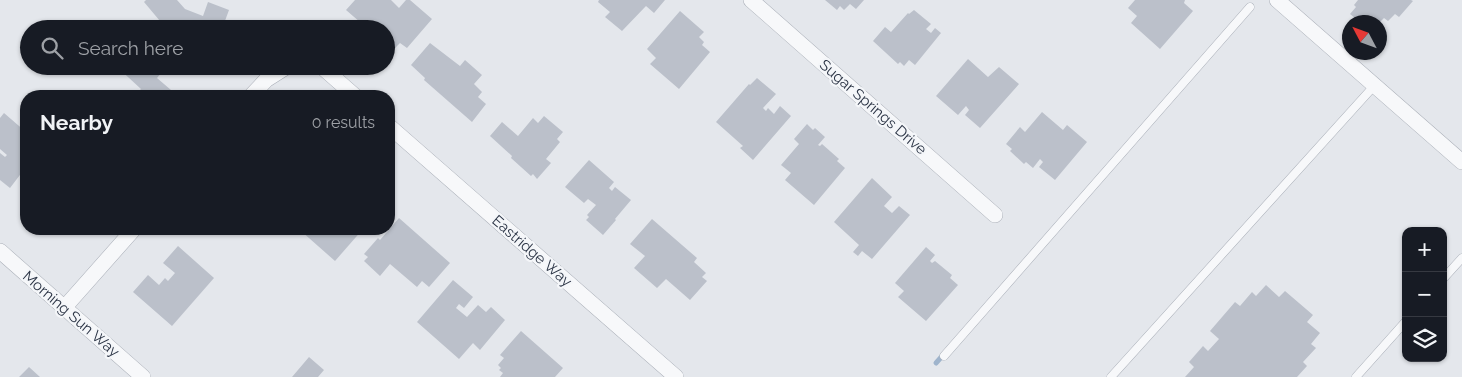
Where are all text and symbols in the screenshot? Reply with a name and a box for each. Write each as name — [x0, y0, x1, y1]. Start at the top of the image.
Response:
north arrow — [1342, 15, 1387, 60]
search box — [20, 20, 395, 75]
icon: search — [38, 34, 66, 62]
text: Search here — [78, 37, 184, 59]
street label: Sugar Springs Drive — [816, 56, 930, 159]
text: Nearby — [40, 110, 113, 135]
text: 0 results — [312, 113, 375, 132]
street label: Eastridge Way — [488, 211, 576, 291]
map controls — [1402, 227, 1447, 362]
button: + — [1402, 227, 1447, 272]
street label: Morning Sun Way — [19, 267, 123, 361]
button: − — [1402, 272, 1447, 317]
button: layers — [1402, 317, 1447, 362]

